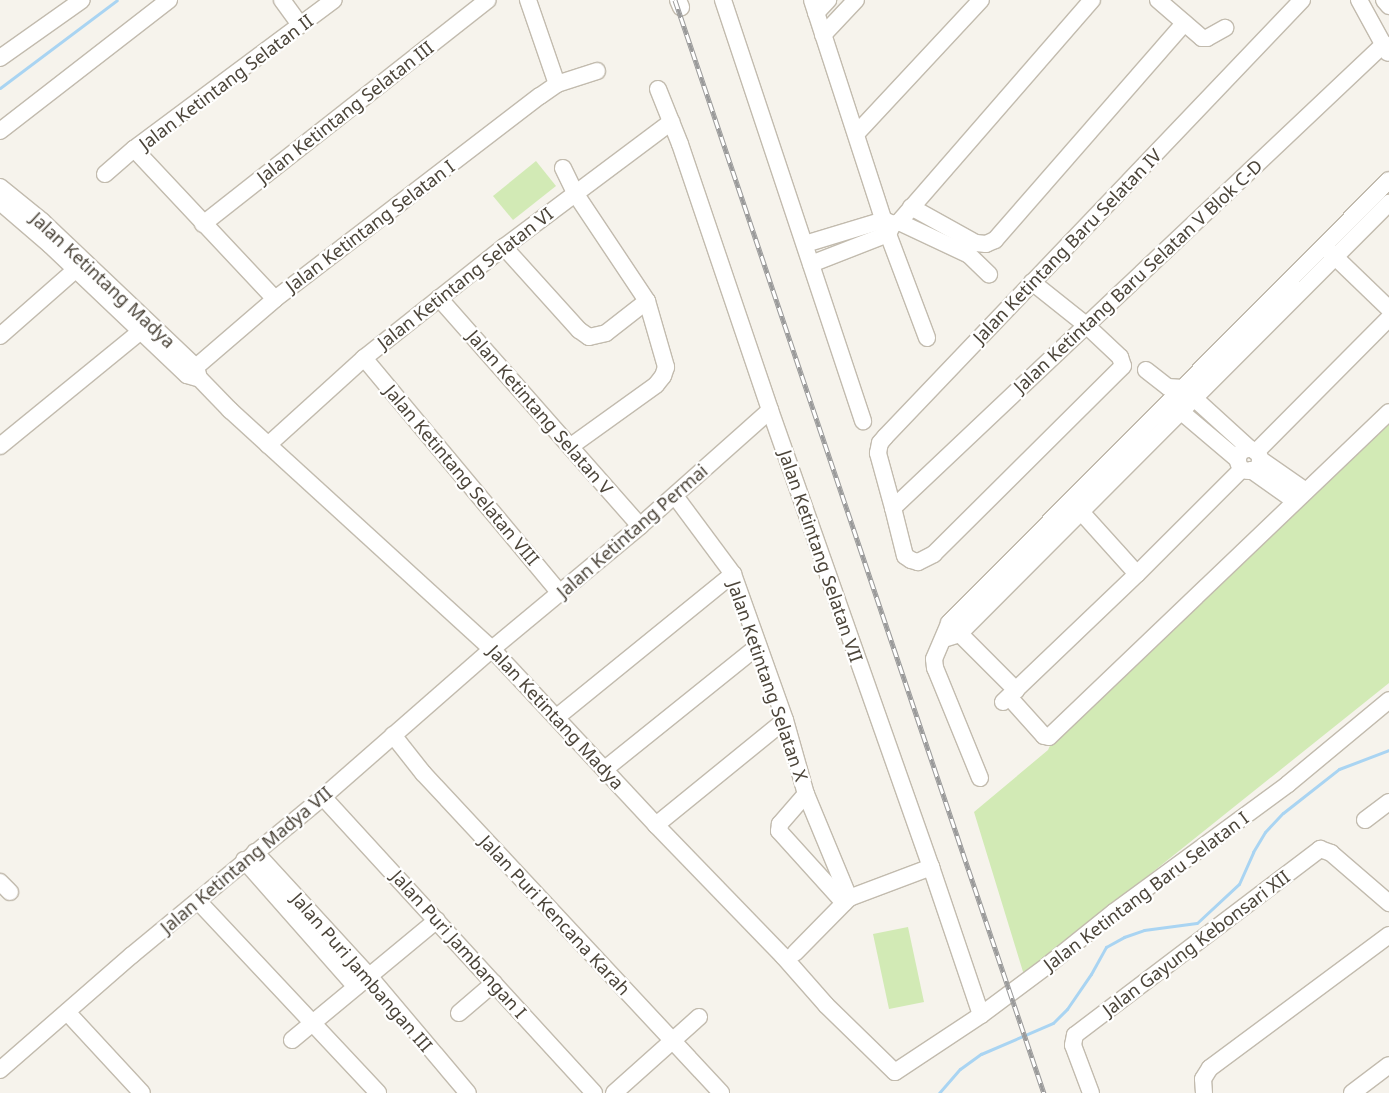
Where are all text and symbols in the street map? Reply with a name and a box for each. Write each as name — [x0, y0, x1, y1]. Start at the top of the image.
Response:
street label: Jalan Ketintang Selatan II — [135, 10, 317, 154]
street label: Jalan Ketintang Selatan III — [252, 36, 438, 188]
street label: Jalan Ketintang Baru Selatan IV — [968, 144, 1166, 348]
street label: Jalan Ketintang Selatan I — [281, 155, 459, 297]
street label: Jalan Ketintang Baru Selatan V Blok C-D — [1009, 155, 1267, 397]
street label: Jalan Ketintang Selatan VI — [373, 203, 557, 353]
street label: Jalan Ketintang Madya — [26, 208, 180, 352]
street label: Jalan Ketintang Selatan V — [463, 325, 617, 499]
street label: Jalan Ketintang Selatan VIII — [380, 380, 544, 570]
street label: Jalan Ketintang Selatan VII — [775, 447, 867, 665]
street label: Jalan Ketintang Permai — [552, 460, 712, 602]
street label: Jalan Ketintang Selatan X — [724, 578, 812, 784]
street label: Jalan Ketintang Madya — [484, 640, 628, 794]
street label: Jalan Ketintang Madya VII — [156, 782, 336, 938]
street label: Jalan Ketintang Baru Selatan I — [1039, 807, 1253, 975]
street label: Jalan Puri Kencana Karah — [475, 831, 635, 999]
street label: Jalan Puri Jambangan I — [387, 866, 531, 1022]
street label: Jalan Gayung Kebonsari XII — [1098, 866, 1294, 1020]
street label: Jalan Puri Jambangan III — [287, 888, 437, 1056]

